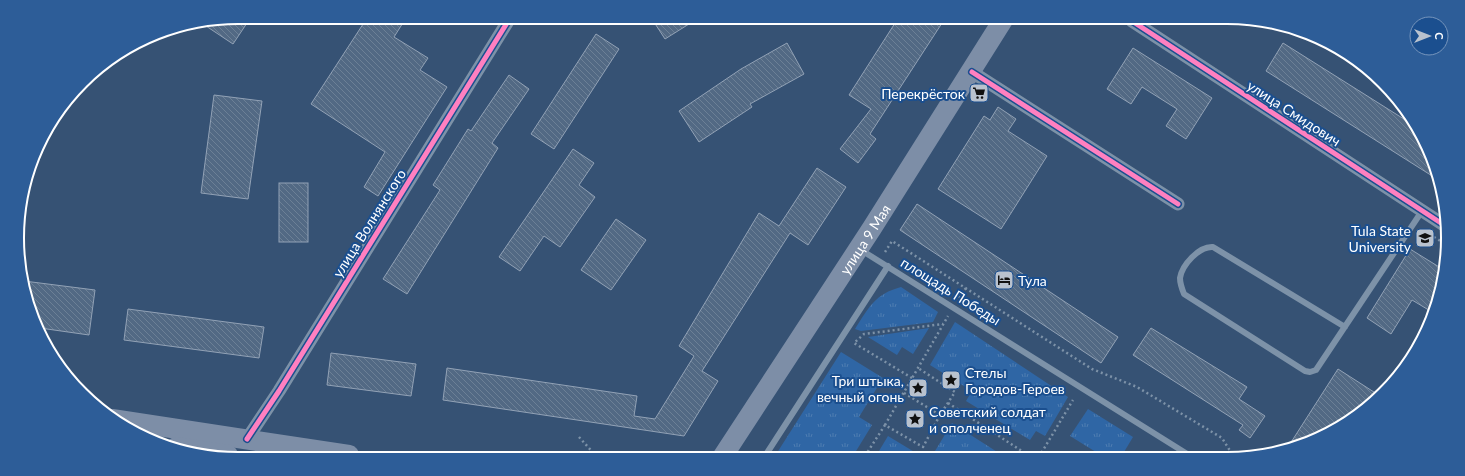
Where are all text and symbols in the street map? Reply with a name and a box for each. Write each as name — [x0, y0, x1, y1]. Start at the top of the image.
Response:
north arrow — [1409, 16, 1449, 56]
text: С — [1433, 32, 1446, 40]
street label: улица Смидович — [1244, 77, 1344, 149]
supermarket icon: Перекрёсток — [968, 82, 990, 104]
place label: Перекрёсток — [881, 85, 966, 102]
street label: улица Волнянского — [329, 166, 409, 280]
street label: улица 9 Мая — [836, 201, 893, 277]
place label: Tula State University — [1349, 222, 1412, 255]
school or university icon: Tula State University — [1414, 227, 1436, 249]
street label: площадь Победы — [898, 254, 1004, 328]
hotel icon: Тула — [993, 269, 1015, 291]
place label: Тула — [1018, 272, 1047, 289]
place label: Стелы Городов-Героев — [965, 364, 1065, 397]
place icon: Стелы Городов-Героев — [940, 369, 962, 391]
place label: Три штыка, вечный огонь — [817, 372, 904, 405]
place icon: Три штыка, вечный огонь — [907, 377, 929, 399]
place label: Советский солдат и ополченец — [929, 403, 1046, 436]
place icon: Советский солдат и ополченец — [904, 408, 926, 430]

